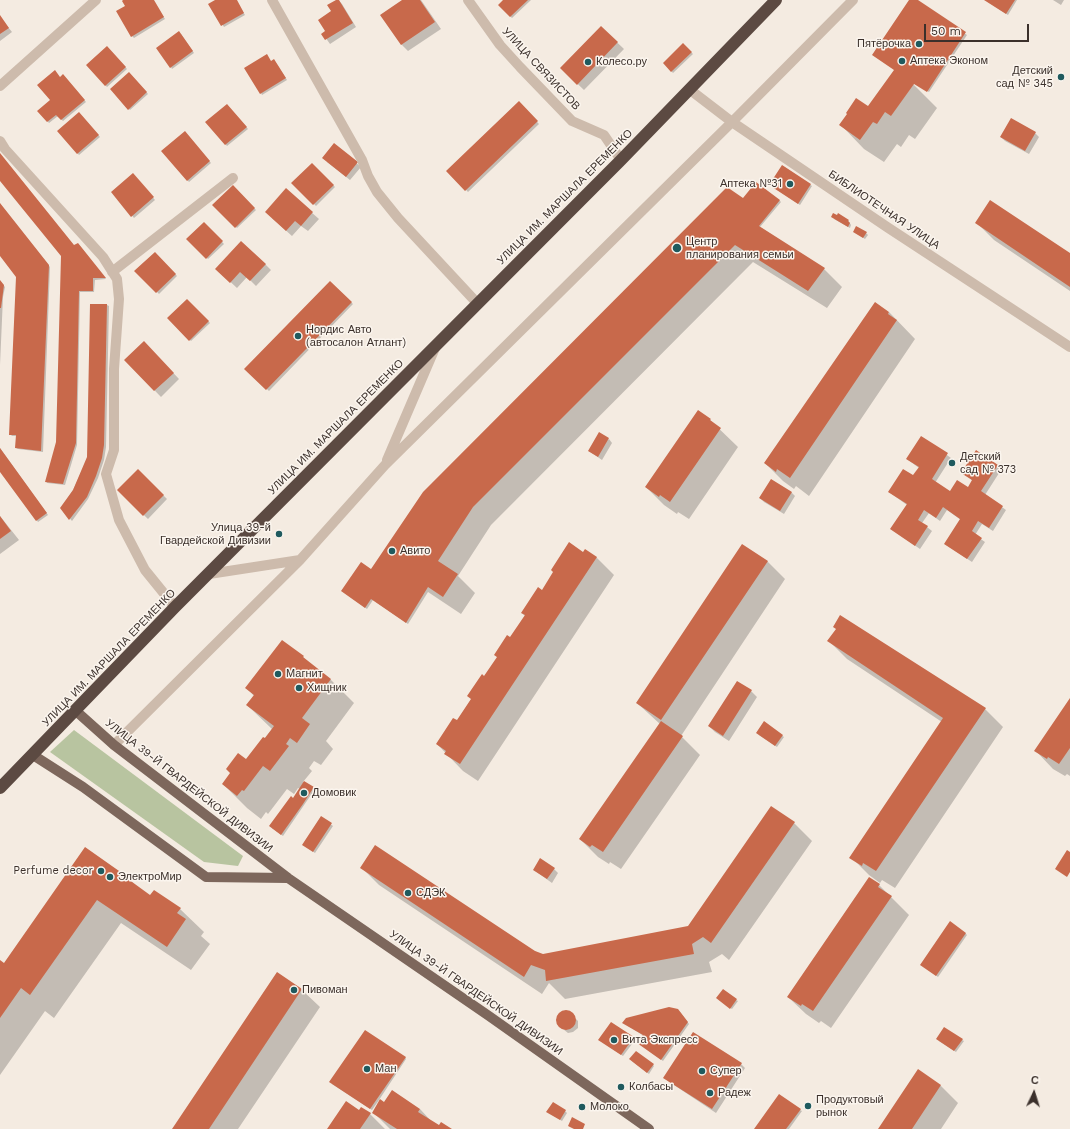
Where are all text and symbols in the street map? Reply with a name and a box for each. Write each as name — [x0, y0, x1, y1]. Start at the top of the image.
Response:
scale bar — [926, 16, 1031, 42]
text: 50 m — [931, 24, 961, 38]
street label: УЛИЦА СВЯЗИСТОВ — [499, 25, 583, 113]
place label: Пятёрочка — [857, 37, 911, 51]
marker: Пятёрочка — [914, 39, 924, 49]
place label: Аптека Эконом — [910, 54, 988, 68]
place label: Колесо.ру — [596, 55, 647, 69]
marker: Аптека Эконом — [897, 56, 907, 66]
marker: Колесо.ру — [583, 57, 593, 67]
place label: Детский сад № 345 — [996, 64, 1053, 90]
marker: Детский сад № 345 — [1056, 72, 1066, 82]
street label: УЛИЦА ИМ. МАРШАЛА ЕРЕМЕНКО — [495, 127, 635, 267]
street label: БИБЛИОТЕЧНАЯ УЛИЦА — [826, 168, 942, 252]
place label: Аптека №31 — [720, 177, 782, 191]
marker: Аптека №31 — [785, 179, 795, 189]
place label: Центр планирования семьи — [686, 235, 794, 261]
marker: Центр планирования семьи — [671, 242, 683, 254]
place label: Нордис Авто (автосалон Атлант) — [306, 323, 406, 349]
marker: Нордис Авто (автосалон Атлант) — [293, 331, 303, 341]
street label: УЛИЦА ИМ. МАРШАЛА ЕРЕМЕНКО — [266, 357, 406, 497]
place label: Детский сад № 373 — [960, 450, 1016, 476]
marker: Детский сад № 373 — [947, 458, 957, 468]
place label: Улица 39-й Гвардейской Дивизии — [160, 521, 271, 547]
marker: Улица 39-й Гвардейской Дивизии — [274, 529, 284, 539]
place label: Авито — [400, 544, 430, 558]
marker: Авито — [387, 546, 397, 556]
street label: УЛИЦА ИМ. МАРШАЛА ЕРЕМЕНКО — [40, 587, 178, 729]
place label: Магнит — [286, 667, 323, 681]
marker: Магнит — [273, 669, 283, 679]
place label: Хищник — [307, 681, 347, 695]
marker: Хищник — [294, 683, 304, 693]
street label: УЛИЦА 39-Й ГВАРДЕЙСКОЙ ДИВИЗИИ — [103, 717, 275, 855]
place label: Домовик — [312, 786, 356, 800]
marker: Домовик — [299, 788, 309, 798]
place label: Perfume decor — [13, 864, 93, 878]
marker: Perfume decor — [96, 866, 106, 876]
place label: ЭлектроМир — [118, 870, 182, 884]
marker: ЭлектроМир — [105, 872, 115, 882]
place label: СДЭК — [416, 886, 445, 900]
marker: СДЭК — [403, 888, 413, 898]
street label: УЛИЦА 39-Й ГВАРДЕЙСКОЙ ДИВИЗИИ — [387, 928, 565, 1058]
place label: Пивоман — [302, 983, 348, 997]
marker: Пивоман — [289, 985, 299, 995]
place label: Вита Экспресс — [622, 1033, 698, 1047]
marker: Вита Экспресс — [609, 1035, 619, 1045]
place label: Ман — [375, 1062, 396, 1076]
marker: Ман — [362, 1064, 372, 1074]
place label: Супер — [710, 1064, 742, 1078]
marker: Супер — [697, 1066, 707, 1076]
north arrow — [1014, 1073, 1054, 1113]
text: С — [1030, 1074, 1039, 1087]
place label: Колбасы — [629, 1080, 673, 1094]
marker: Колбасы — [616, 1082, 626, 1092]
place label: Радеж — [718, 1086, 751, 1100]
marker: Радеж — [705, 1088, 715, 1098]
place label: Продуктовый рынок — [816, 1093, 884, 1119]
place label: Молоко — [590, 1100, 629, 1114]
marker: Продуктовый рынок — [803, 1101, 813, 1111]
marker: Молоко — [577, 1102, 587, 1112]

